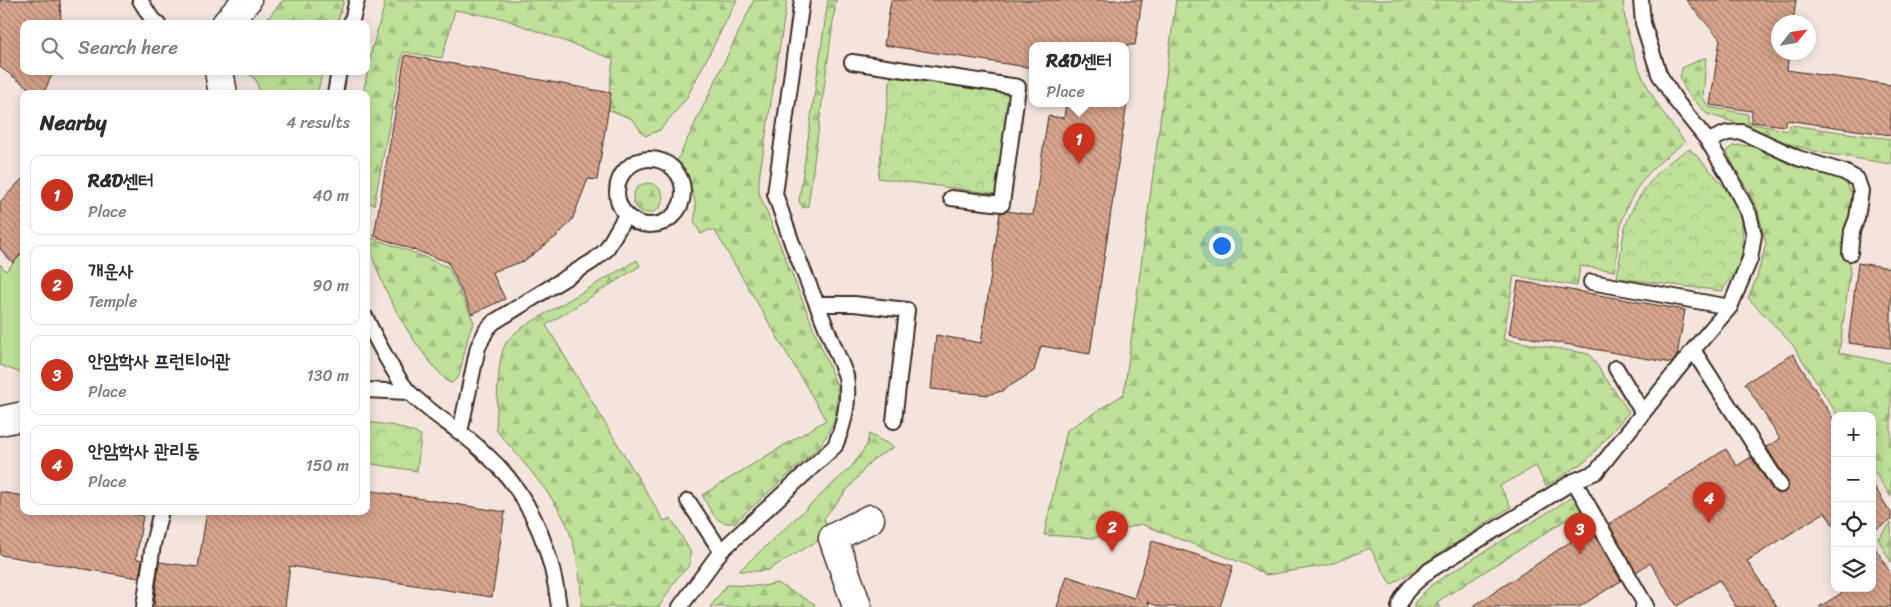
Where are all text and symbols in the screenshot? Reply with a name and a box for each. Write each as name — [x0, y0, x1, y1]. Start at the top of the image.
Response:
north arrow — [1771, 15, 1816, 60]
search box — [20, 20, 370, 75]
text: Search here — [78, 31, 178, 64]
icon: search — [38, 34, 66, 62]
popup — [1029, 42, 1129, 107]
text: R&D센터 — [1046, 44, 1112, 77]
text: Place — [1046, 77, 1085, 106]
text: Nearby — [40, 104, 106, 142]
text: 4 results — [286, 108, 350, 137]
pin: 1 — [1063, 123, 1095, 164]
text: R&D센터 — [88, 164, 154, 197]
text: 1 — [54, 181, 60, 210]
text: 40 m — [312, 181, 349, 210]
text: Place — [88, 197, 127, 226]
your location — [1209, 233, 1235, 259]
text: 개운사 — [88, 254, 134, 287]
text: 2 — [52, 271, 62, 300]
text: 90 m — [313, 271, 349, 300]
text: Temple — [88, 287, 137, 316]
text: 안암학사 프런티어관 — [88, 344, 231, 377]
text: 3 — [53, 361, 61, 390]
text: 130 m — [307, 361, 349, 390]
text: Place — [88, 377, 127, 406]
map controls — [1831, 412, 1876, 592]
button: + — [1831, 412, 1876, 457]
text: 안암학사 관리동 — [88, 434, 200, 467]
text: 4 — [52, 451, 62, 480]
text: 150 m — [306, 451, 349, 480]
button: − — [1831, 457, 1876, 502]
text: Place — [88, 467, 127, 496]
pin: 4 — [1693, 482, 1725, 523]
button: locate — [1831, 502, 1876, 547]
pin: 2 — [1096, 511, 1128, 552]
pin: 3 — [1564, 513, 1596, 554]
button: layers — [1831, 547, 1876, 592]

